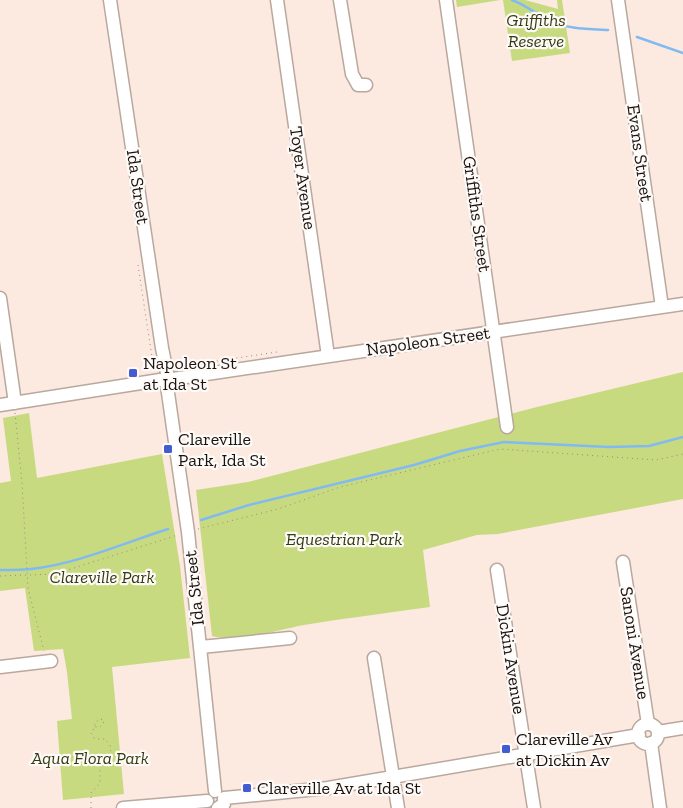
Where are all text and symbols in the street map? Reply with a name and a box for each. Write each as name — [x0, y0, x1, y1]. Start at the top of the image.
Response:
park label: Griffiths Reserve — [506, 9, 566, 52]
street label: Evans Street — [622, 103, 658, 203]
street label: Toyer Avenue — [285, 125, 321, 231]
street label: Ida Street — [122, 148, 154, 226]
street label: Griffiths Street — [458, 155, 496, 274]
street label: Napoleon Street — [365, 321, 492, 361]
place label: Napoleon St at Ida St — [143, 352, 237, 395]
marker: Napoleon St at Ida St — [127, 367, 139, 379]
place label: Clareville Park, Ida St — [178, 428, 266, 471]
marker: Clareville Park, Ida St — [162, 443, 174, 455]
park label: Equestrian Park — [286, 528, 402, 550]
street label: Ida Street — [179, 549, 209, 627]
park label: Clareville Park — [49, 566, 155, 588]
street label: Sanoni Avenue — [615, 585, 655, 701]
street label: Dickin Avenue — [491, 602, 531, 716]
place label: Clareville Av at Dickin Av — [516, 728, 613, 771]
marker: Clareville Av at Dickin Av — [500, 743, 512, 755]
park label: Aqua Flora Park — [30, 747, 149, 769]
place label: Clareville Av at Ida St — [257, 777, 421, 799]
marker: Clareville Av at Ida St — [241, 782, 253, 794]

